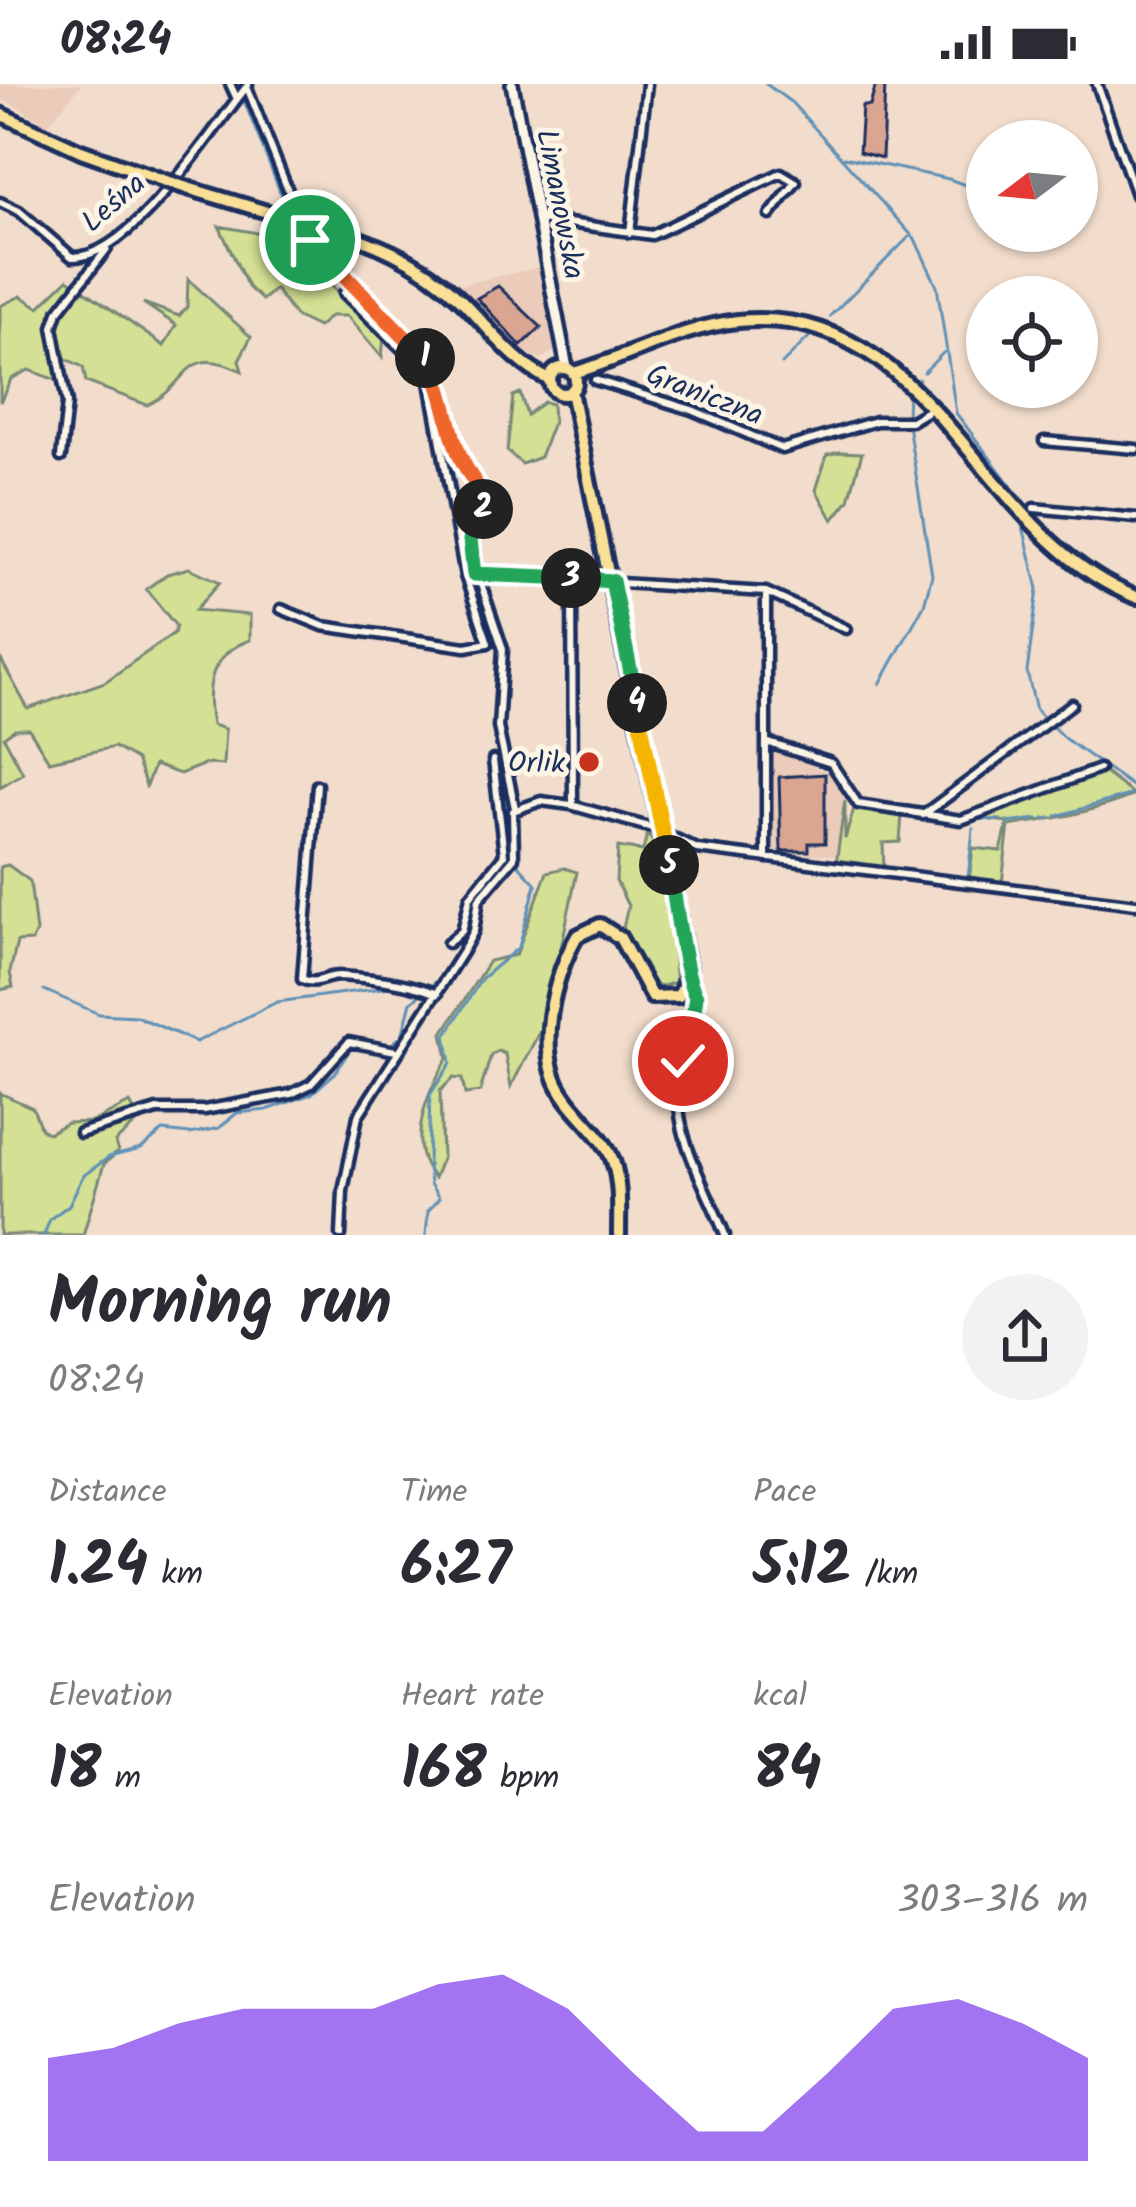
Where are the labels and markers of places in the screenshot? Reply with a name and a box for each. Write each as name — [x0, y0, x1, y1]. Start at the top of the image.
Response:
pin — [259, 189, 361, 291]
pin: 1 — [395, 328, 455, 388]
pin: 2 — [453, 479, 513, 539]
pin: 3 — [541, 548, 601, 608]
pin: 4 — [607, 673, 667, 733]
place label: Orlik — [508, 740, 566, 788]
marker: Orlik — [576, 749, 602, 775]
pin: 5 — [639, 835, 699, 895]
pin — [632, 1010, 734, 1112]

